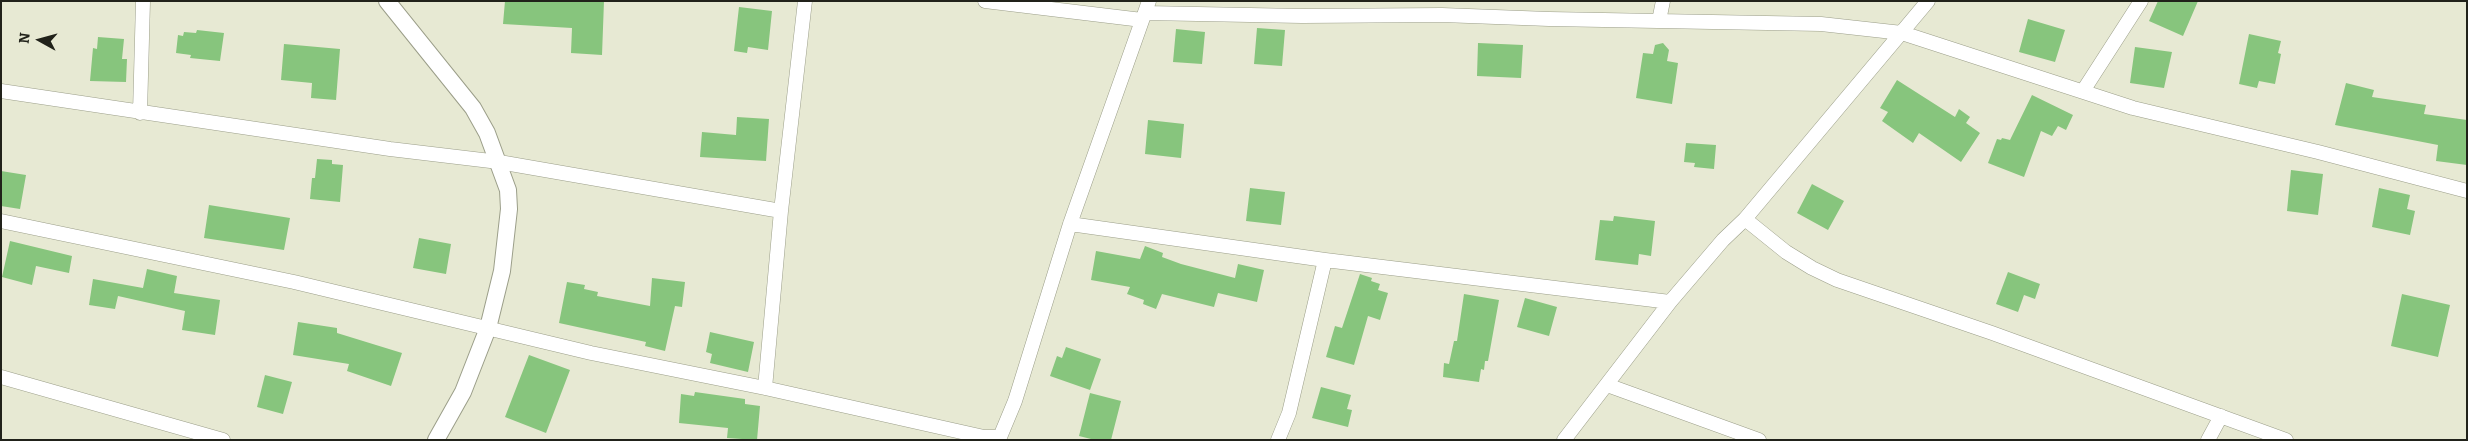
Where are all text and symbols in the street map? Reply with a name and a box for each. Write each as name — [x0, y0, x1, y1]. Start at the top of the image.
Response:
north arrow — [15, 15, 65, 65]
text: N — [16, 32, 34, 45]

